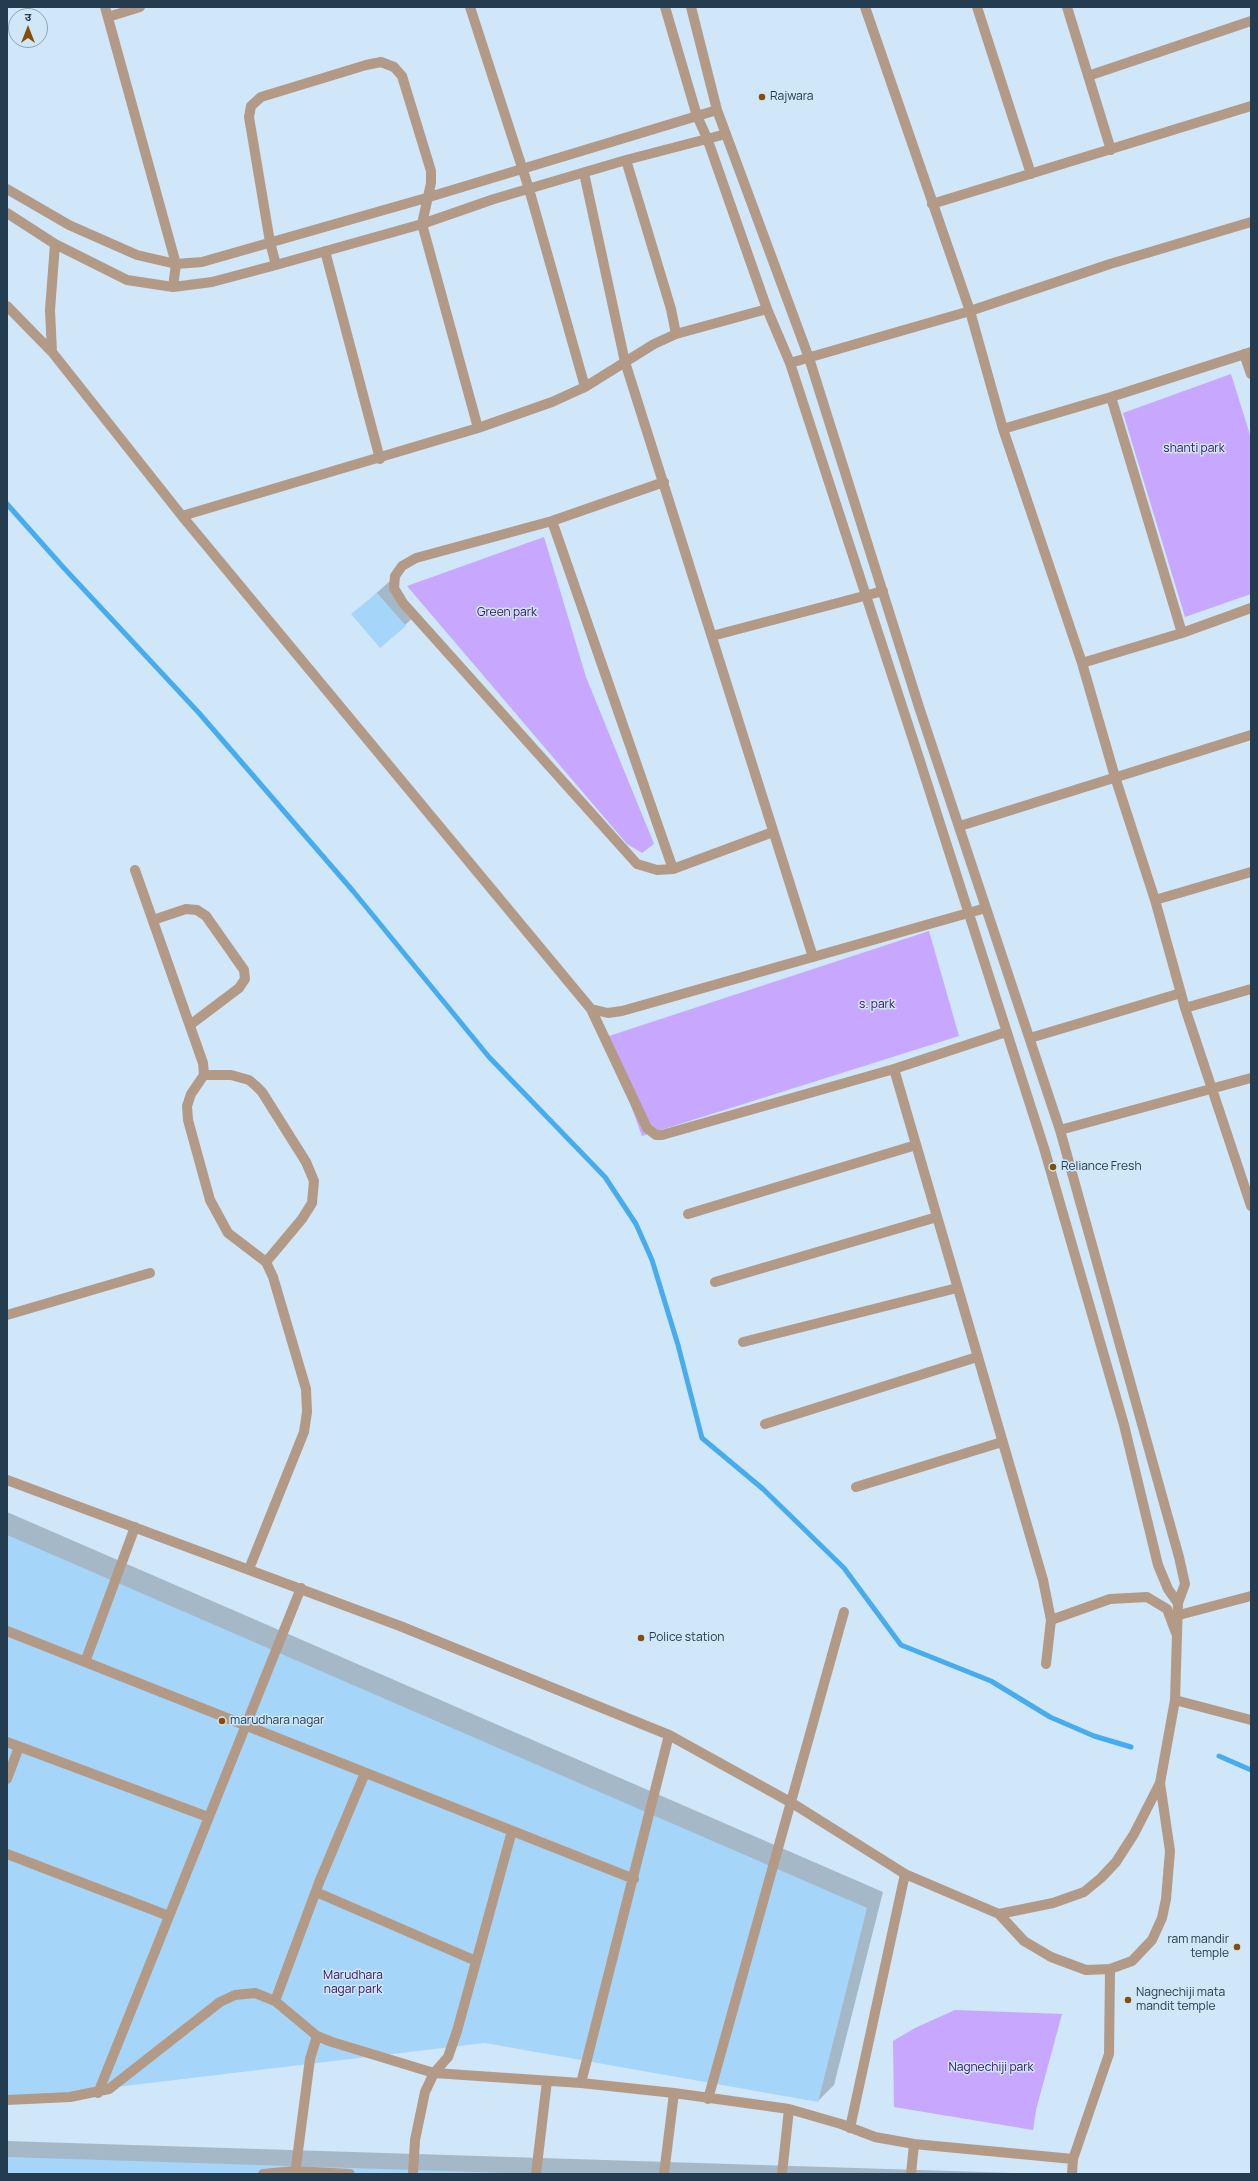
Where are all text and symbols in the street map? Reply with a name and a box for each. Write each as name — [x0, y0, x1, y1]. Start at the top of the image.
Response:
north arrow — [8, 8, 48, 48]
text: उ — [25, 9, 31, 24]
place label: Rajwara — [770, 90, 814, 104]
marker: Rajwara — [757, 92, 767, 102]
park label: shanti park — [1163, 442, 1225, 456]
park label: Green park — [477, 606, 537, 620]
park label: s. park — [859, 998, 895, 1012]
place label: Reliance Fresh — [1061, 1160, 1142, 1174]
marker: Reliance Fresh — [1048, 1162, 1058, 1172]
place label: Police station — [649, 1631, 724, 1645]
marker: Police station — [636, 1633, 646, 1643]
place label: marudhara nagar — [230, 1714, 324, 1728]
marker: marudhara nagar — [217, 1716, 227, 1726]
place label: ram mandir temple — [1168, 1933, 1229, 1961]
marker: ram mandir temple — [1232, 1942, 1242, 1952]
park label: Marudhara nagar park — [323, 1969, 383, 1997]
place label: Nagnechiji mata mandit temple — [1136, 1986, 1225, 2014]
marker: Nagnechiji mata mandit temple — [1123, 1995, 1133, 2005]
park label: Nagnechiji park — [949, 2061, 1033, 2075]

